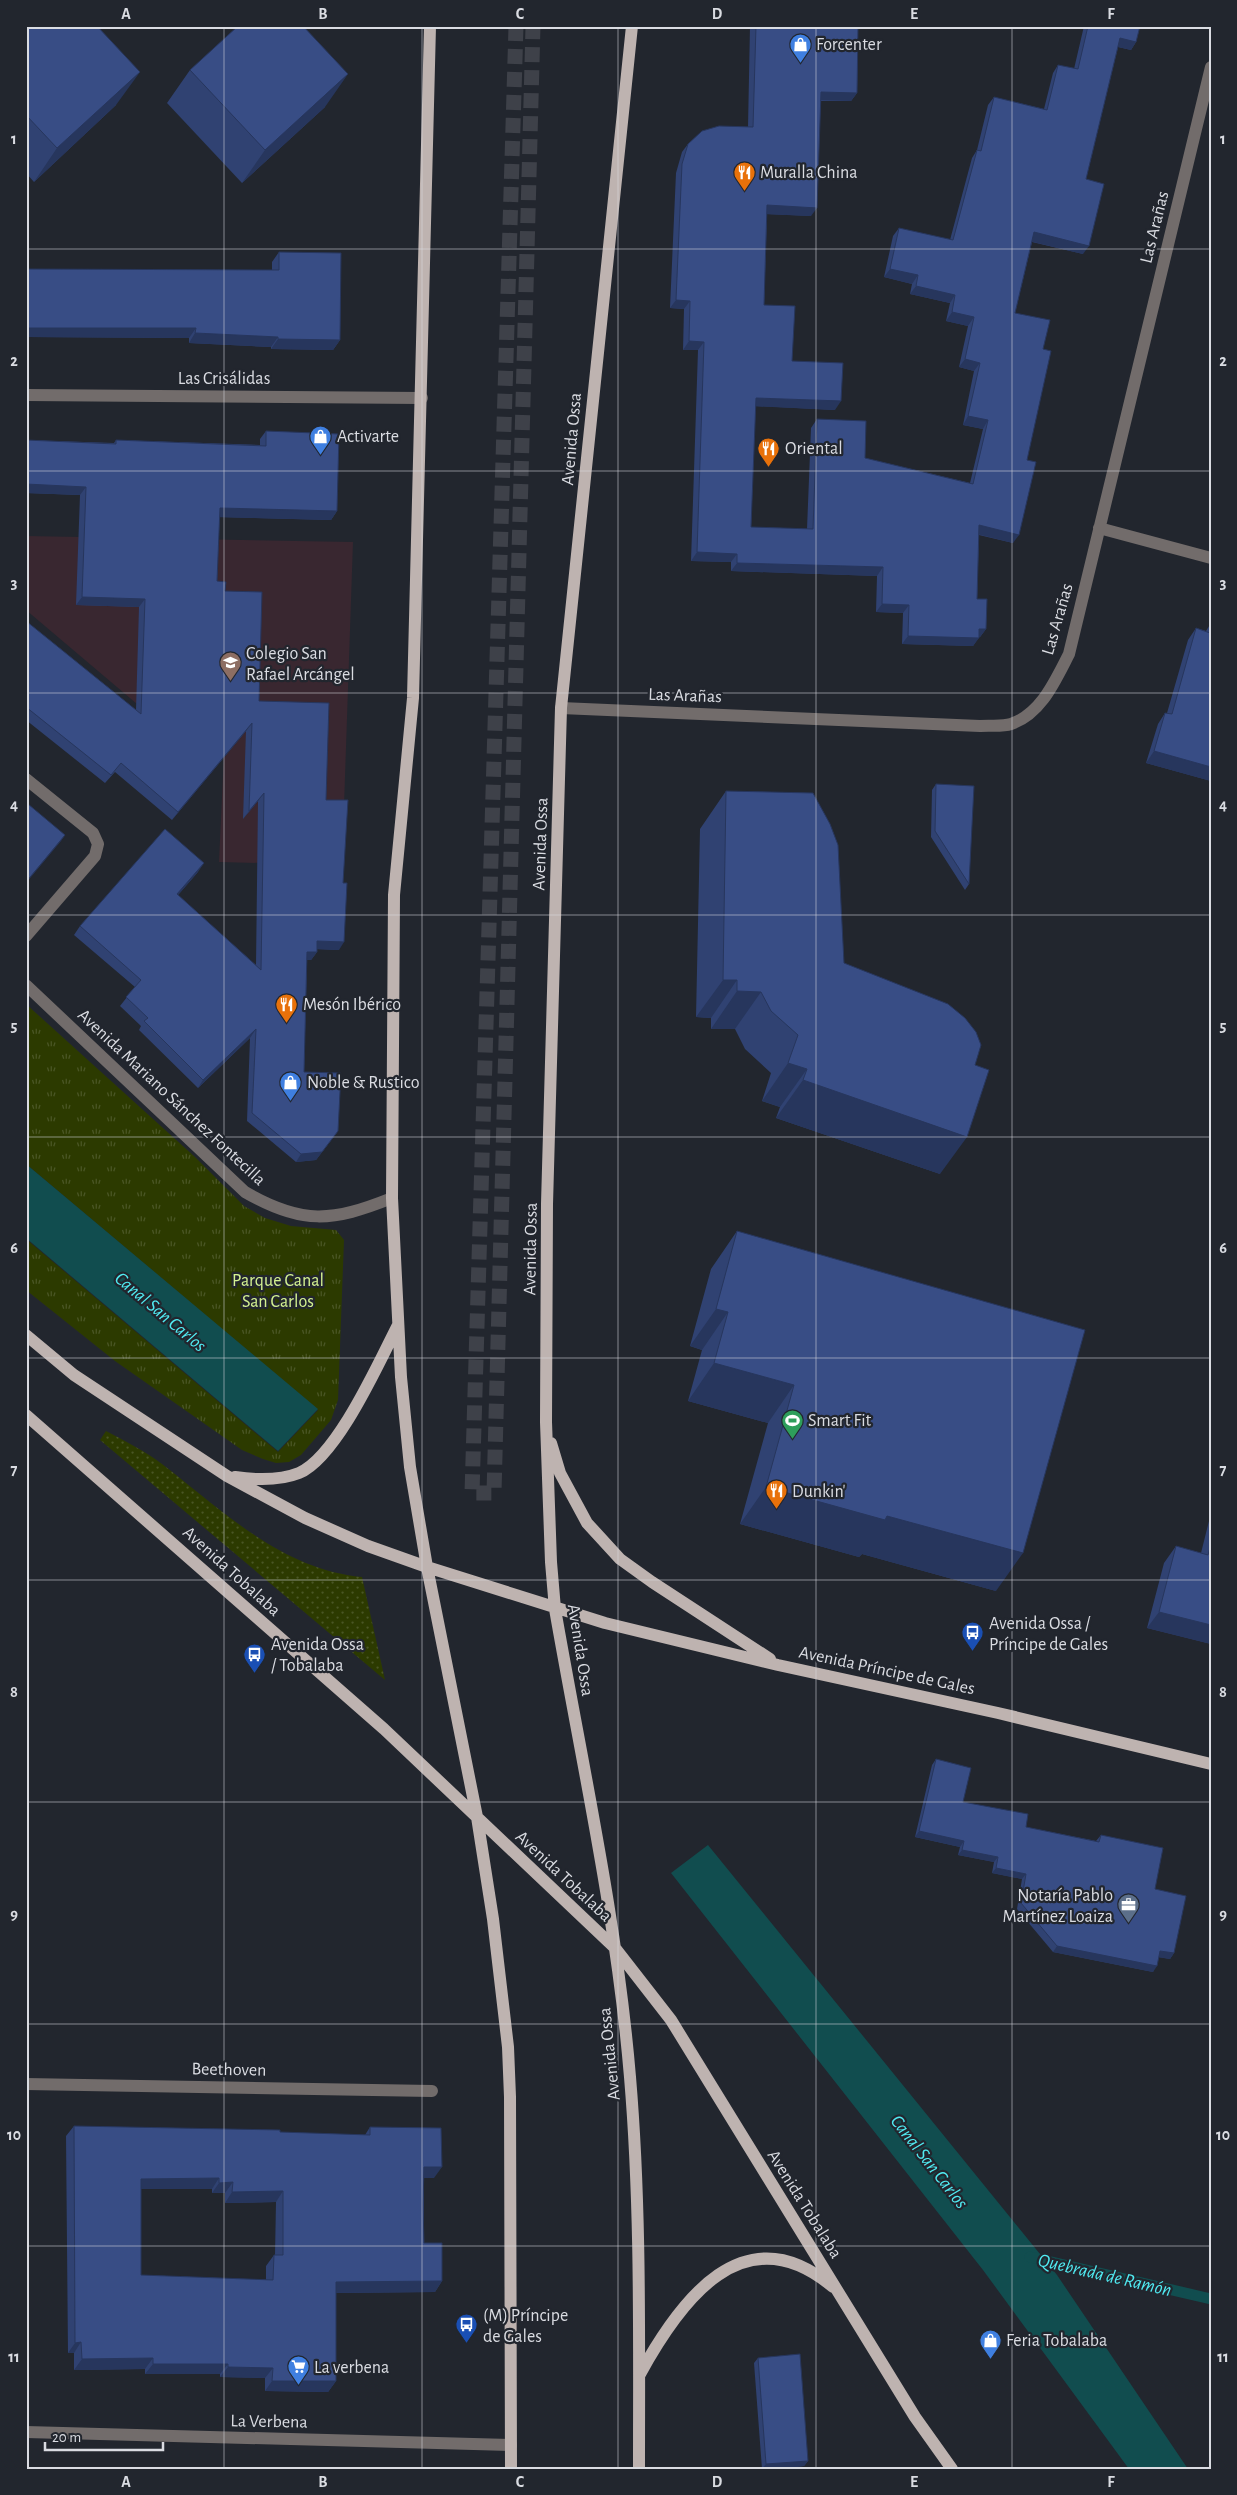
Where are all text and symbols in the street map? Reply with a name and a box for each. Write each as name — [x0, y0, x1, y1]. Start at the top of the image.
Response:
text: A — [121, 6, 131, 22]
text: B — [318, 6, 328, 22]
text: C — [516, 6, 525, 22]
text: D — [712, 6, 723, 22]
text: E — [910, 6, 918, 22]
text: F — [1107, 6, 1115, 22]
shop icon: Forcenter — [788, 32, 812, 63]
place label: Forcenter — [816, 36, 882, 54]
text: 1 — [11, 131, 17, 147]
text: 1 — [1220, 131, 1226, 147]
restaurant icon: Muralla China — [732, 160, 756, 191]
place label: Muralla China — [760, 164, 858, 182]
street label: Las Arañas — [1137, 189, 1173, 265]
text: 2 — [10, 353, 18, 369]
text: 2 — [1219, 353, 1227, 369]
street label: Las Crisálidas — [178, 370, 270, 388]
street label: Avenida Ossa — [559, 392, 585, 486]
shop icon: Activarte — [309, 424, 333, 455]
place label: Activarte — [337, 428, 399, 446]
restaurant icon: Oriental — [757, 436, 781, 467]
place label: Oriental — [785, 440, 843, 458]
text: 3 — [11, 575, 18, 591]
text: 3 — [1220, 575, 1227, 591]
street label: Las Arañas — [1039, 581, 1077, 657]
place label: Colegio San Rafael Arcángel — [246, 645, 355, 684]
school or university icon: Colegio San Rafael Arcángel — [218, 651, 242, 682]
street label: Las Arañas — [648, 686, 722, 706]
text: 4 — [10, 797, 18, 813]
street label: Avenida Ossa — [530, 797, 552, 891]
text: 4 — [1219, 797, 1227, 813]
restaurant icon: Mesón Ibérico — [275, 992, 299, 1023]
place label: Mesón Ibérico — [303, 996, 401, 1014]
street label: Avenida Mariano Sánchez Fontecilla — [74, 1006, 269, 1189]
text: 5 — [11, 1018, 18, 1034]
text: 5 — [1220, 1018, 1227, 1034]
shop icon: Noble & Rustico — [279, 1070, 303, 1101]
place label: Noble & Rustico — [307, 1074, 420, 1092]
street label: Avenida Ossa — [521, 1202, 541, 1296]
text: 6 — [10, 1240, 18, 1256]
text: 6 — [1219, 1240, 1227, 1256]
water label: Canal San Carlos — [111, 1269, 209, 1356]
park label: Parque Canal San Carlos — [232, 1272, 324, 1311]
sports icon: Smart Fit — [780, 1408, 804, 1439]
place label: Smart Fit — [808, 1412, 872, 1430]
text: 7 — [11, 1462, 18, 1478]
text: 7 — [1220, 1462, 1227, 1478]
restaurant icon: Dunkin' — [764, 1479, 788, 1510]
place label: Dunkin' — [792, 1483, 846, 1501]
street label: Avenida Tobalaba — [179, 1523, 284, 1620]
street label: Avenida Ossa — [564, 1603, 596, 1698]
place label: Avenida Ossa / Príncipe de Gales — [989, 1615, 1108, 1654]
bus stop icon: Avenida Ossa / Príncipe de Gales — [961, 1621, 985, 1652]
place label: Avenida Ossa / Tobalaba — [271, 1636, 364, 1675]
bus stop icon: Avenida Ossa / Tobalaba — [243, 1642, 267, 1673]
street label: Avenida Príncipe de Gales — [797, 1644, 976, 1698]
text: 8 — [10, 1684, 18, 1700]
text: 8 — [1219, 1684, 1227, 1700]
street label: Avenida Tobalaba — [512, 1828, 615, 1926]
place label: Notaría Pablo Martínez Loaiza — [1002, 1887, 1113, 1926]
office icon: Notaría Pablo Martínez Loaiza — [1117, 1893, 1141, 1924]
text: 9 — [10, 1906, 18, 1922]
text: 9 — [1219, 1906, 1227, 1922]
street label: Avenida Ossa — [596, 2007, 624, 2101]
street label: Beethoven — [191, 2060, 266, 2080]
water label: Canal San Carlos — [887, 2112, 971, 2212]
text: 10 — [7, 2127, 21, 2143]
text: 10 — [1216, 2127, 1230, 2143]
street label: Avenida Tobalaba — [764, 2147, 845, 2262]
water label: Quebrada de Ramón — [1036, 2251, 1173, 2300]
place label: (M) Príncipe de Gales — [483, 2307, 568, 2346]
bus stop icon: (M) Príncipe de Gales — [455, 2313, 479, 2344]
shop icon: Feria Tobalaba — [978, 2328, 1002, 2359]
place label: Feria Tobalaba — [1006, 2332, 1107, 2350]
text: 11 — [8, 2349, 20, 2365]
text: 11 — [1217, 2349, 1229, 2365]
supermarket icon: La verbena — [286, 2355, 310, 2386]
place label: La verbena — [314, 2359, 389, 2377]
street label: La Verbena — [230, 2412, 308, 2432]
scale bar — [45, 2420, 162, 2452]
text: 20 m — [52, 2430, 81, 2445]
text: A — [121, 2474, 131, 2490]
text: B — [318, 2474, 328, 2490]
text: C — [516, 2474, 525, 2490]
text: D — [712, 2474, 723, 2490]
text: E — [910, 2474, 918, 2490]
text: F — [1107, 2474, 1115, 2490]

